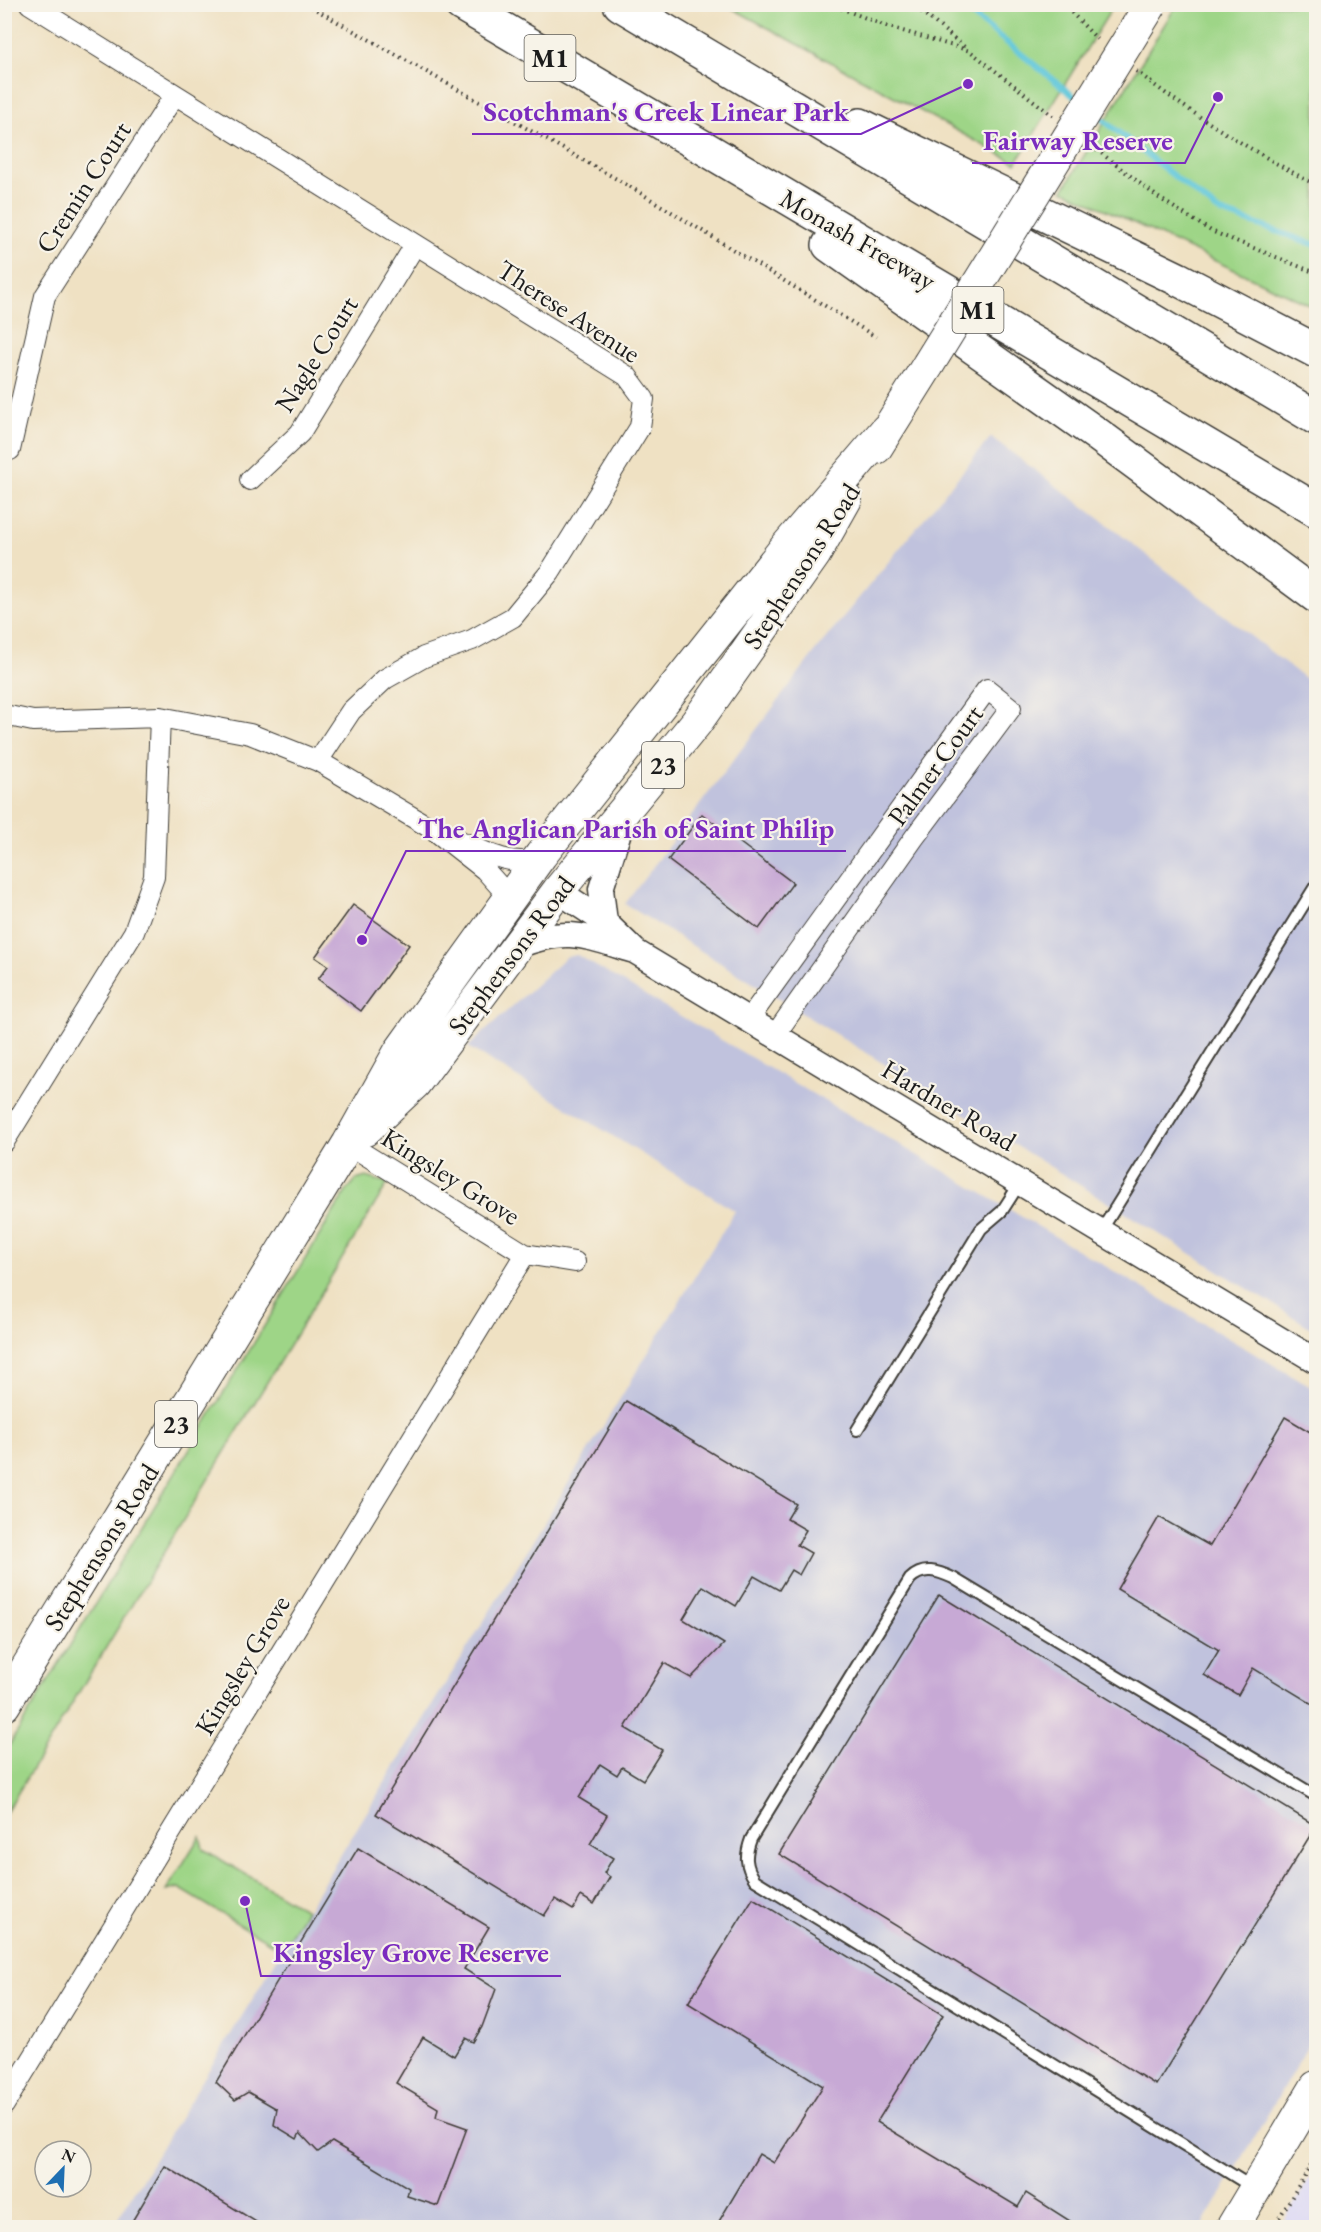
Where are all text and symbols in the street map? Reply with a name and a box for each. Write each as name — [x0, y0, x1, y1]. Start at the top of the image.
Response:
road number: M1 — [524, 35, 576, 81]
callout: Scotchman's Creek Linear Park — [472, 88, 861, 134]
text: Scotchman's Creek Linear Park — [483, 93, 849, 129]
street label: Cremin Court — [27, 114, 139, 260]
callout: Fairway Reserve — [972, 117, 1185, 163]
text: Fairway Reserve — [983, 122, 1173, 158]
street label: Monash Freeway — [774, 180, 942, 298]
street label: Therese Avenue — [491, 252, 647, 370]
road number: M1 — [952, 287, 1004, 333]
street label: Nagle Court — [267, 289, 366, 419]
street label: Stephensons Road — [734, 476, 868, 656]
street label: Palmer Court — [879, 697, 991, 832]
road number: 23 — [642, 742, 684, 788]
callout: The Anglican Parish of Saint Philip — [406, 805, 846, 851]
text: The Anglican Parish of Saint Philip — [418, 810, 834, 846]
street label: Stephensons Road — [440, 868, 583, 1042]
street label: Hardner Road — [875, 1051, 1023, 1159]
street label: Kingsley Grove — [375, 1119, 527, 1233]
road number: 23 — [155, 1401, 197, 1447]
street label: Stephensons Road — [36, 1457, 167, 1637]
street label: Kingsley Grove — [186, 1589, 298, 1741]
callout: Kingsley Grove Reserve — [261, 1930, 561, 1976]
text: Kingsley Grove Reserve — [273, 1934, 549, 1970]
north arrow — [33, 2139, 93, 2199]
text: N — [59, 2143, 79, 2168]

